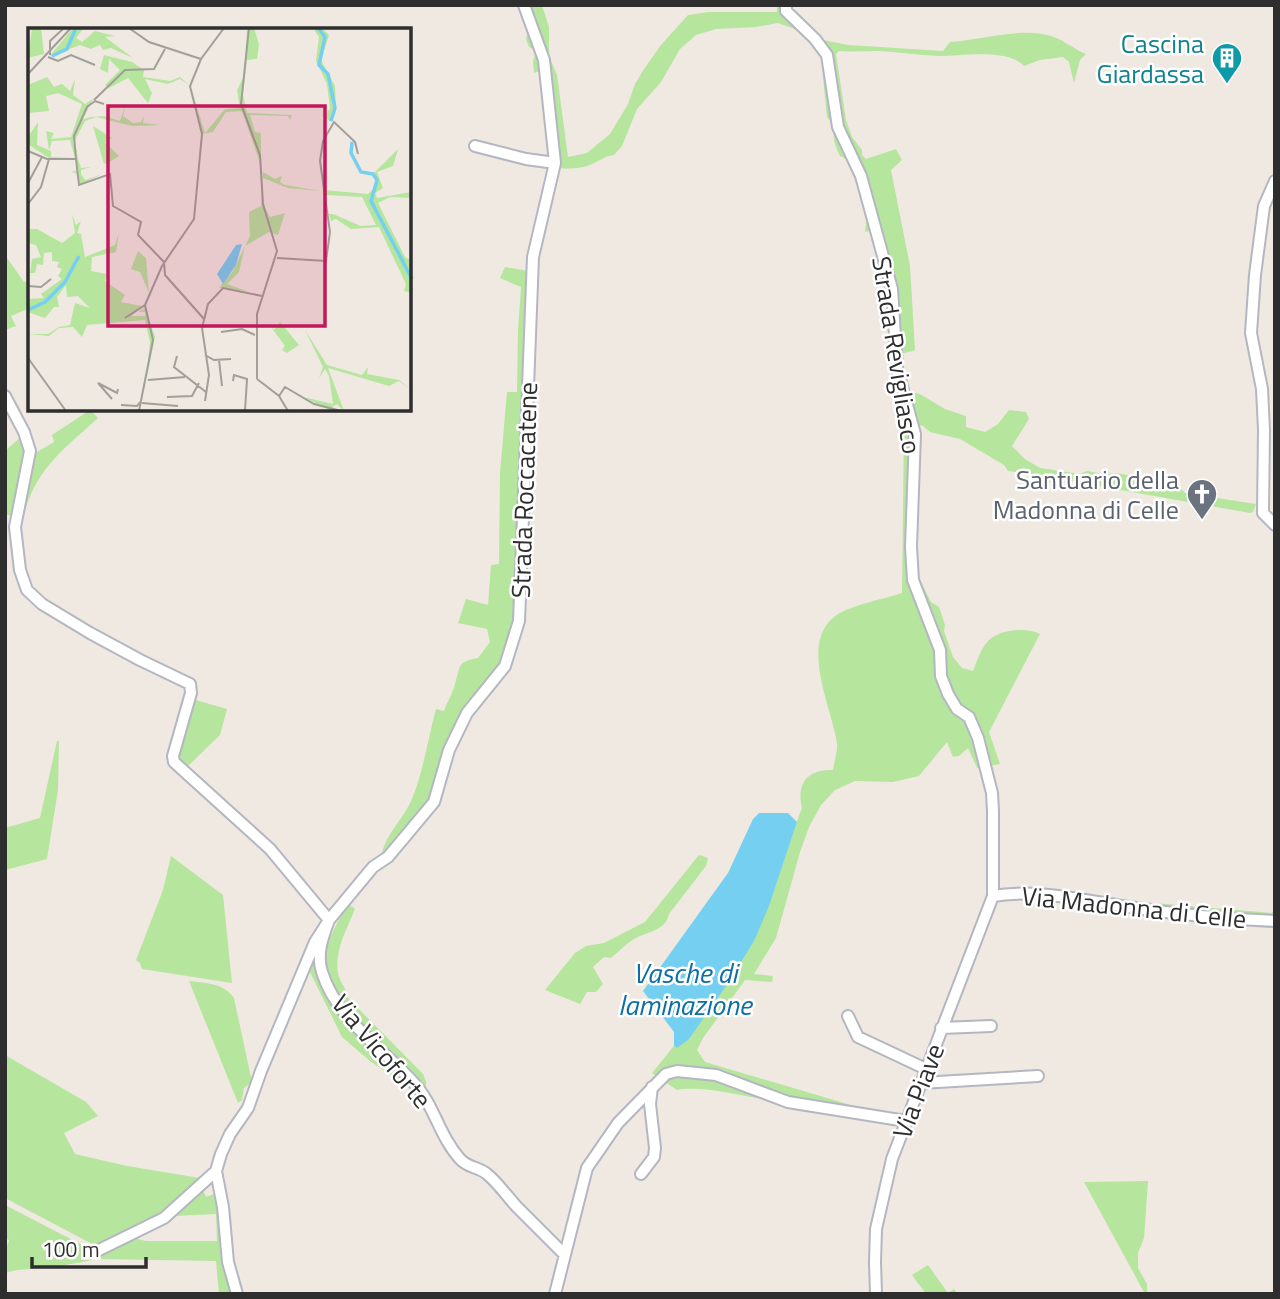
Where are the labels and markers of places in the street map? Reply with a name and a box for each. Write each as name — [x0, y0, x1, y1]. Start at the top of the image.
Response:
place label: Cascina Giardassa — [1097, 24, 1204, 93]
building icon: Cascina Giardassa — [1210, 41, 1244, 85]
place label: Santuario della Madonna di Celle — [993, 460, 1179, 529]
church icon: Santuario della Madonna di Celle — [1185, 477, 1219, 521]

